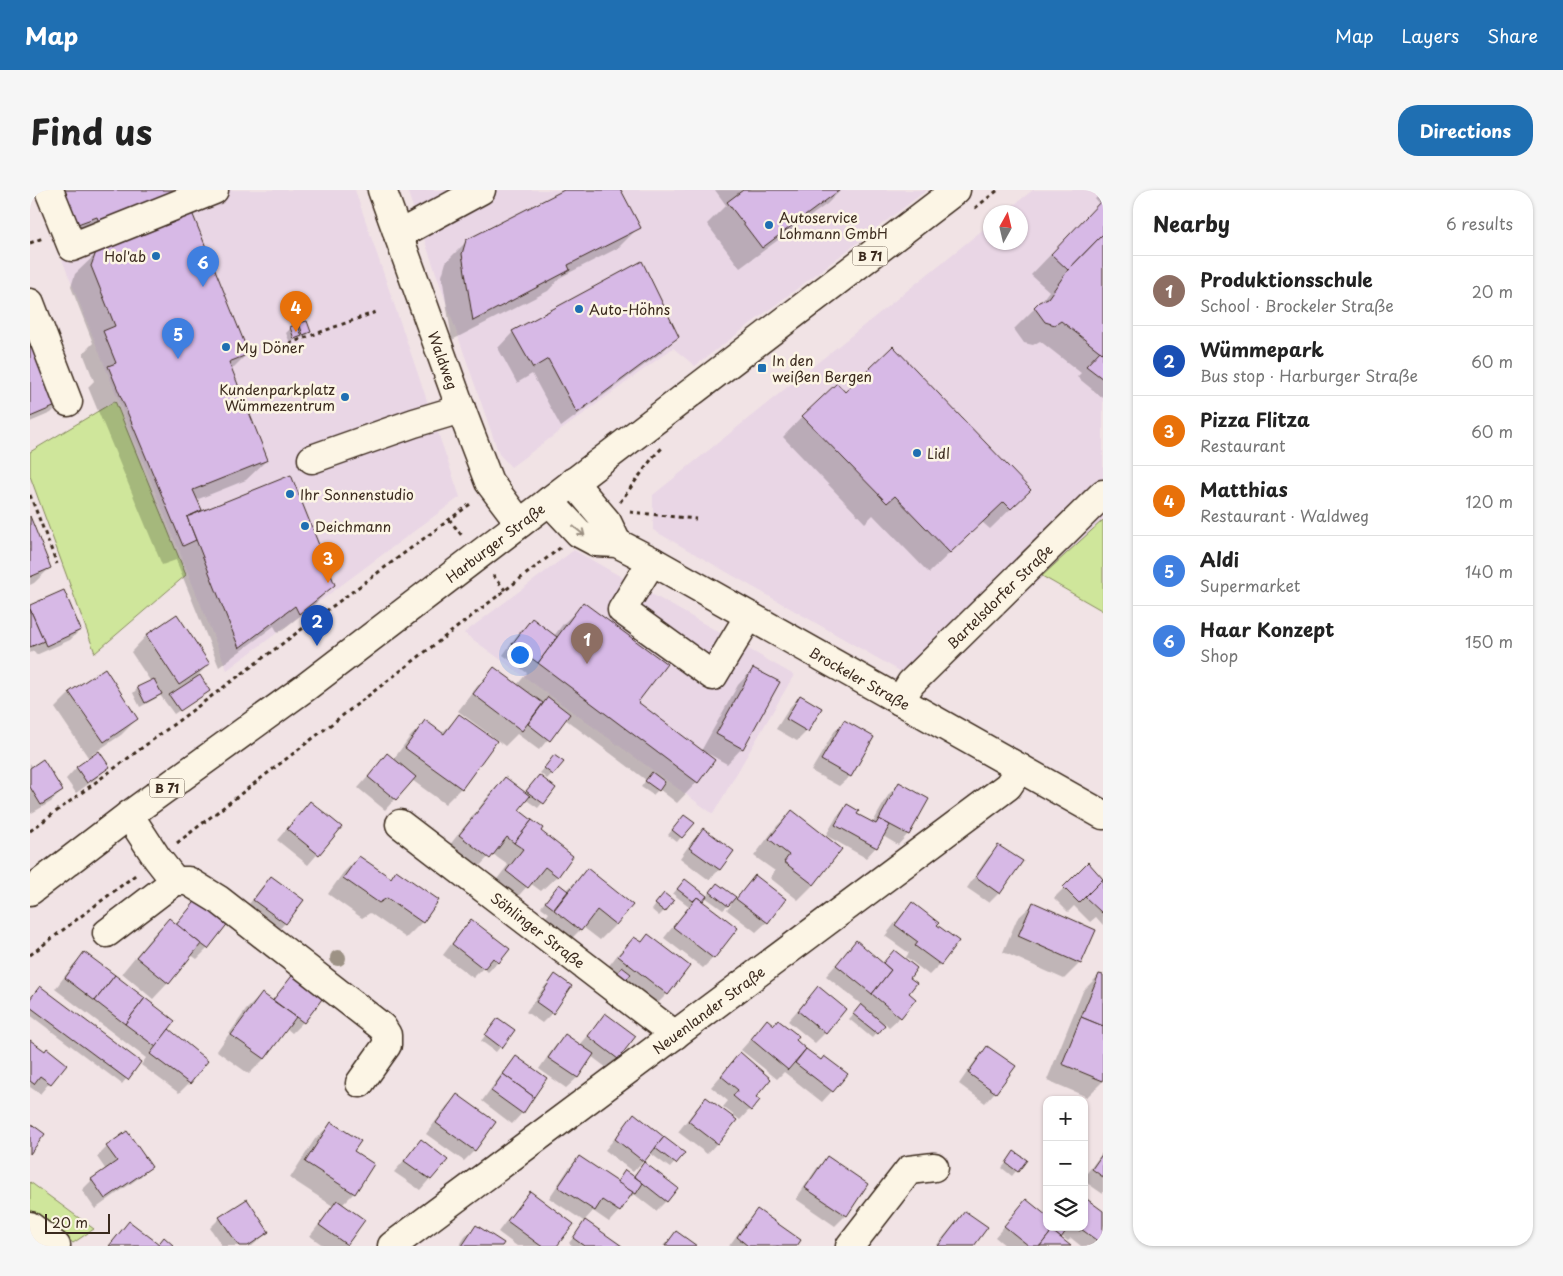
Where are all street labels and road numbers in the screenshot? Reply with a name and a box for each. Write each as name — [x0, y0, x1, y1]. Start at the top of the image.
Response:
road number: B 71 — [852, 246, 888, 266]
street label: Waldweg — [423, 328, 464, 392]
street label: Harburger Straße — [441, 498, 549, 587]
street label: Bartelsdorfer Straße — [942, 539, 1057, 653]
street label: Brockeler Straße — [806, 641, 914, 715]
road number: B 71 — [150, 778, 184, 798]
street label: Söhlinger Straße — [486, 887, 590, 973]
street label: Neuenlander Straße — [648, 961, 769, 1059]

